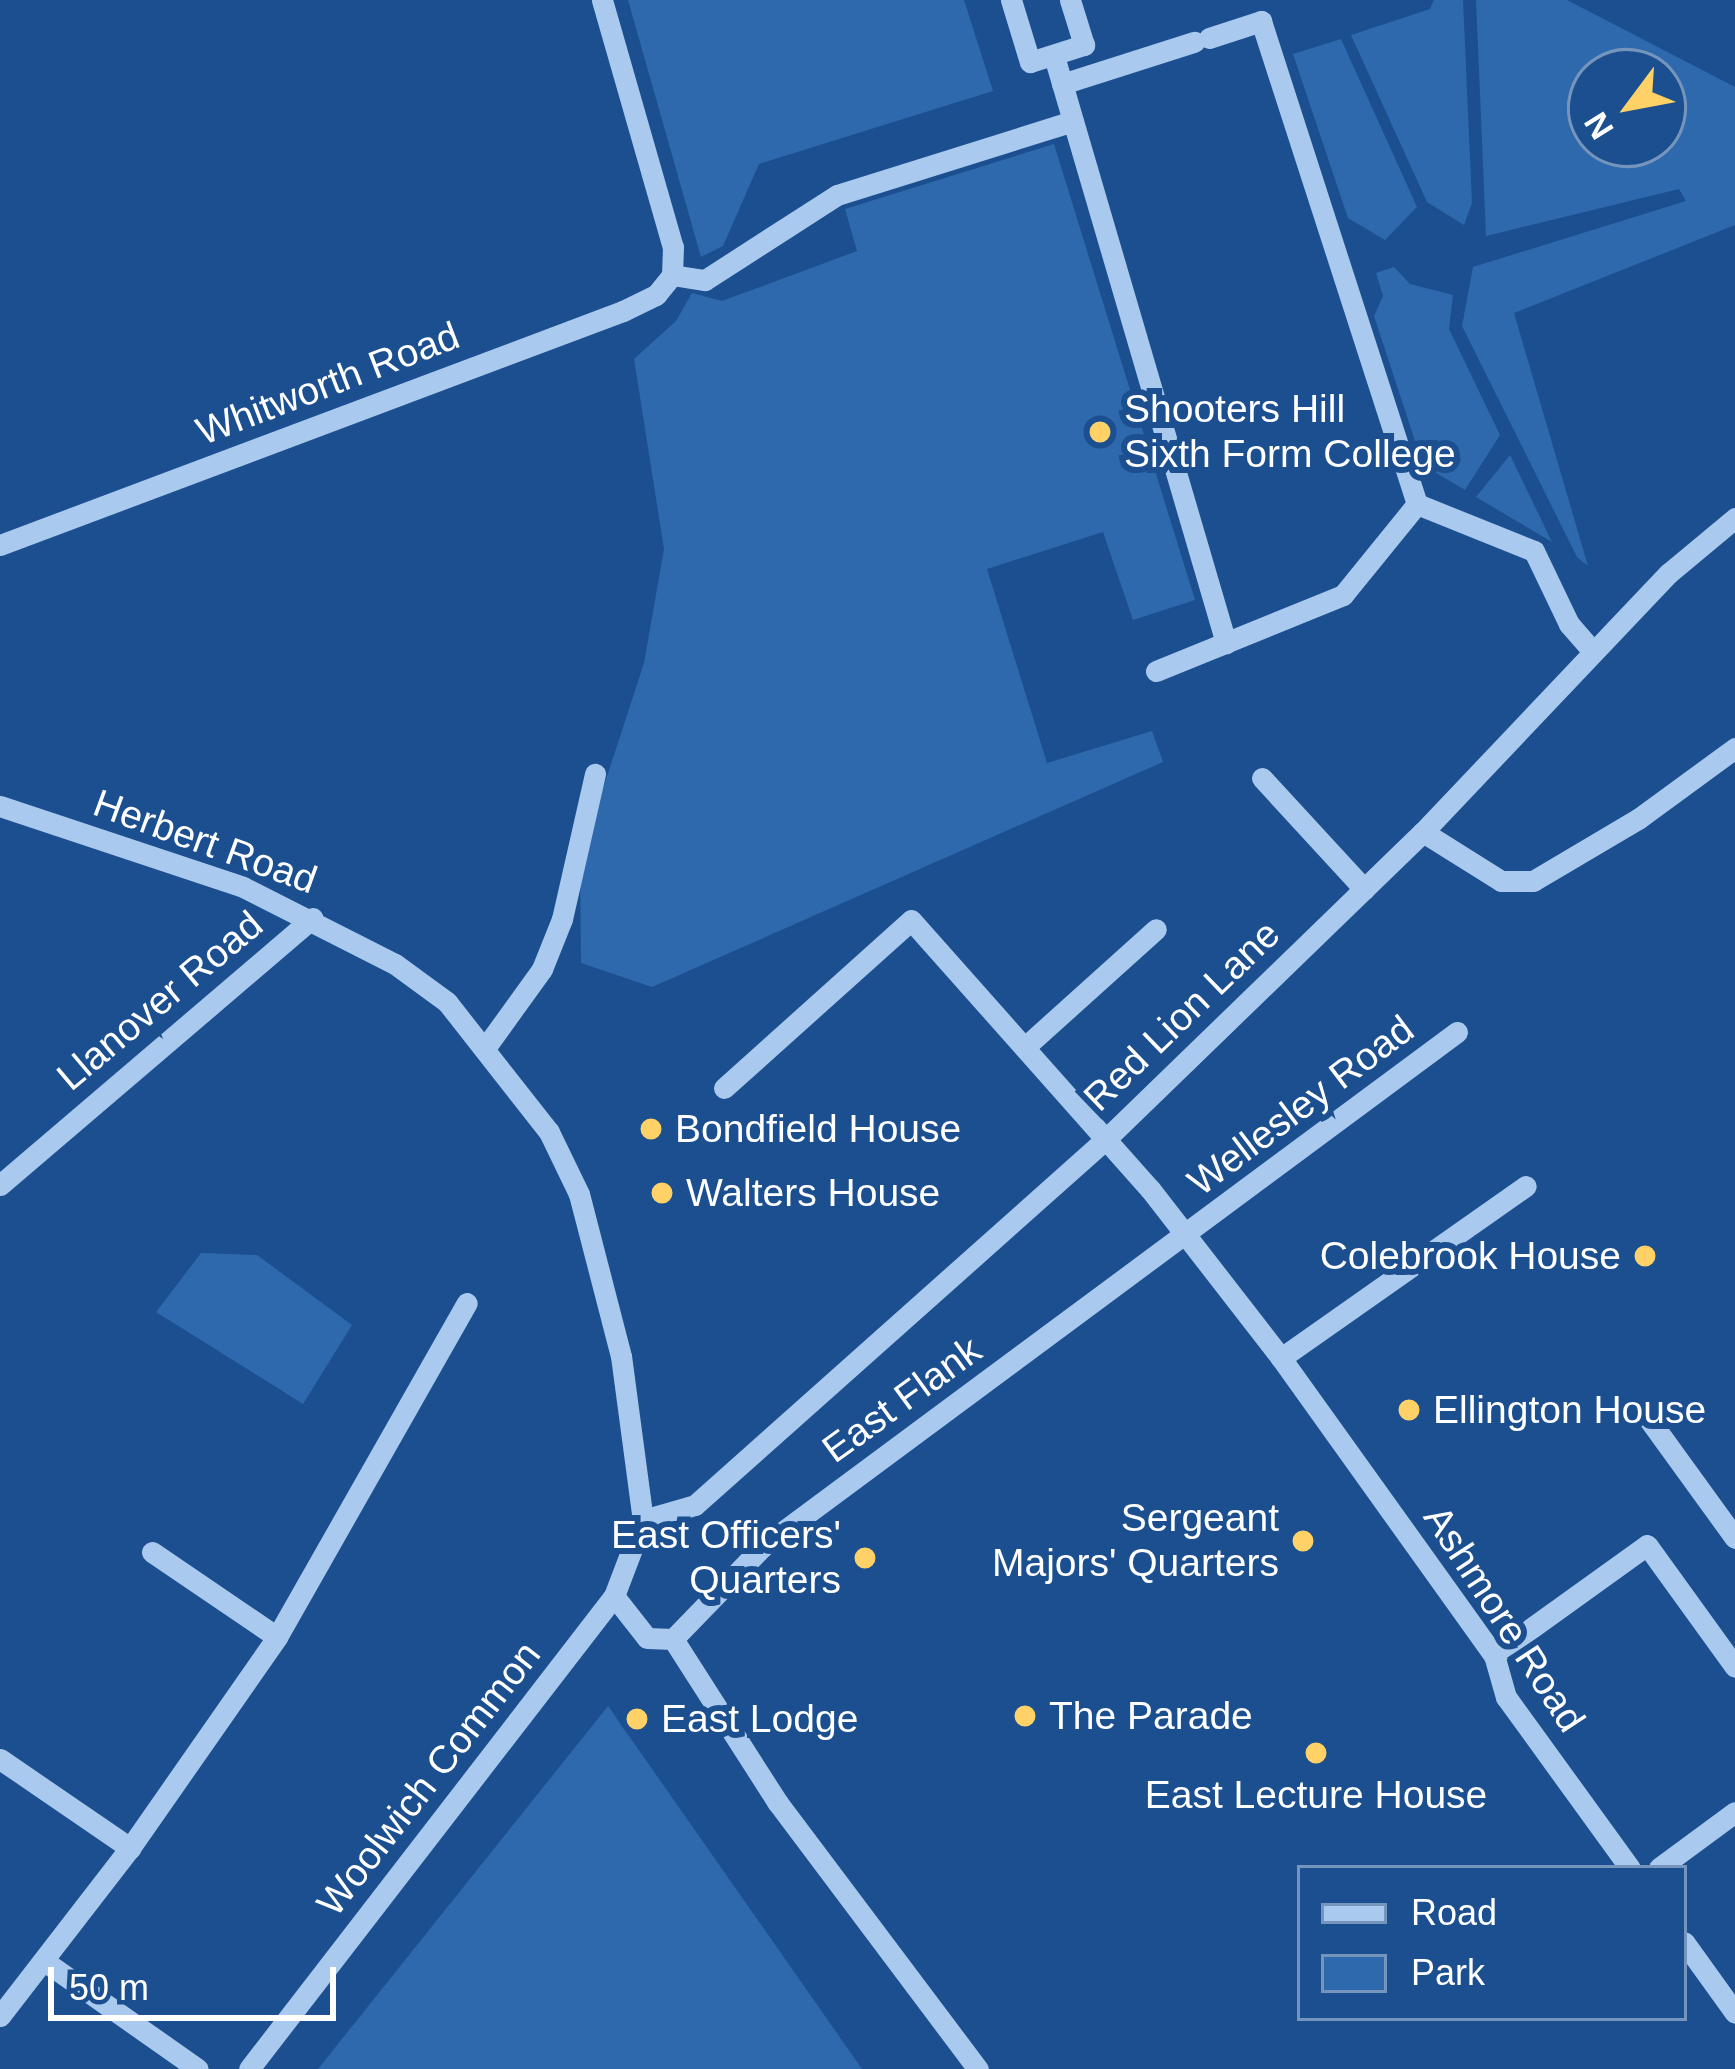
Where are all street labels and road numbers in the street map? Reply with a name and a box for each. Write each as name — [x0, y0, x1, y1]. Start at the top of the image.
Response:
street label: Whitworth Road — [190, 312, 466, 456]
street label: Herbert Road — [87, 780, 323, 904]
street label: Llanover Road — [48, 902, 272, 1100]
street label: Red Lion Lane — [1074, 911, 1290, 1121]
street label: Wellesley Road — [1179, 1006, 1423, 1206]
street label: East Flank — [814, 1327, 990, 1473]
street label: Ashmore Road — [1414, 1497, 1594, 1741]
street label: Woolwich Common — [307, 1633, 551, 1925]

